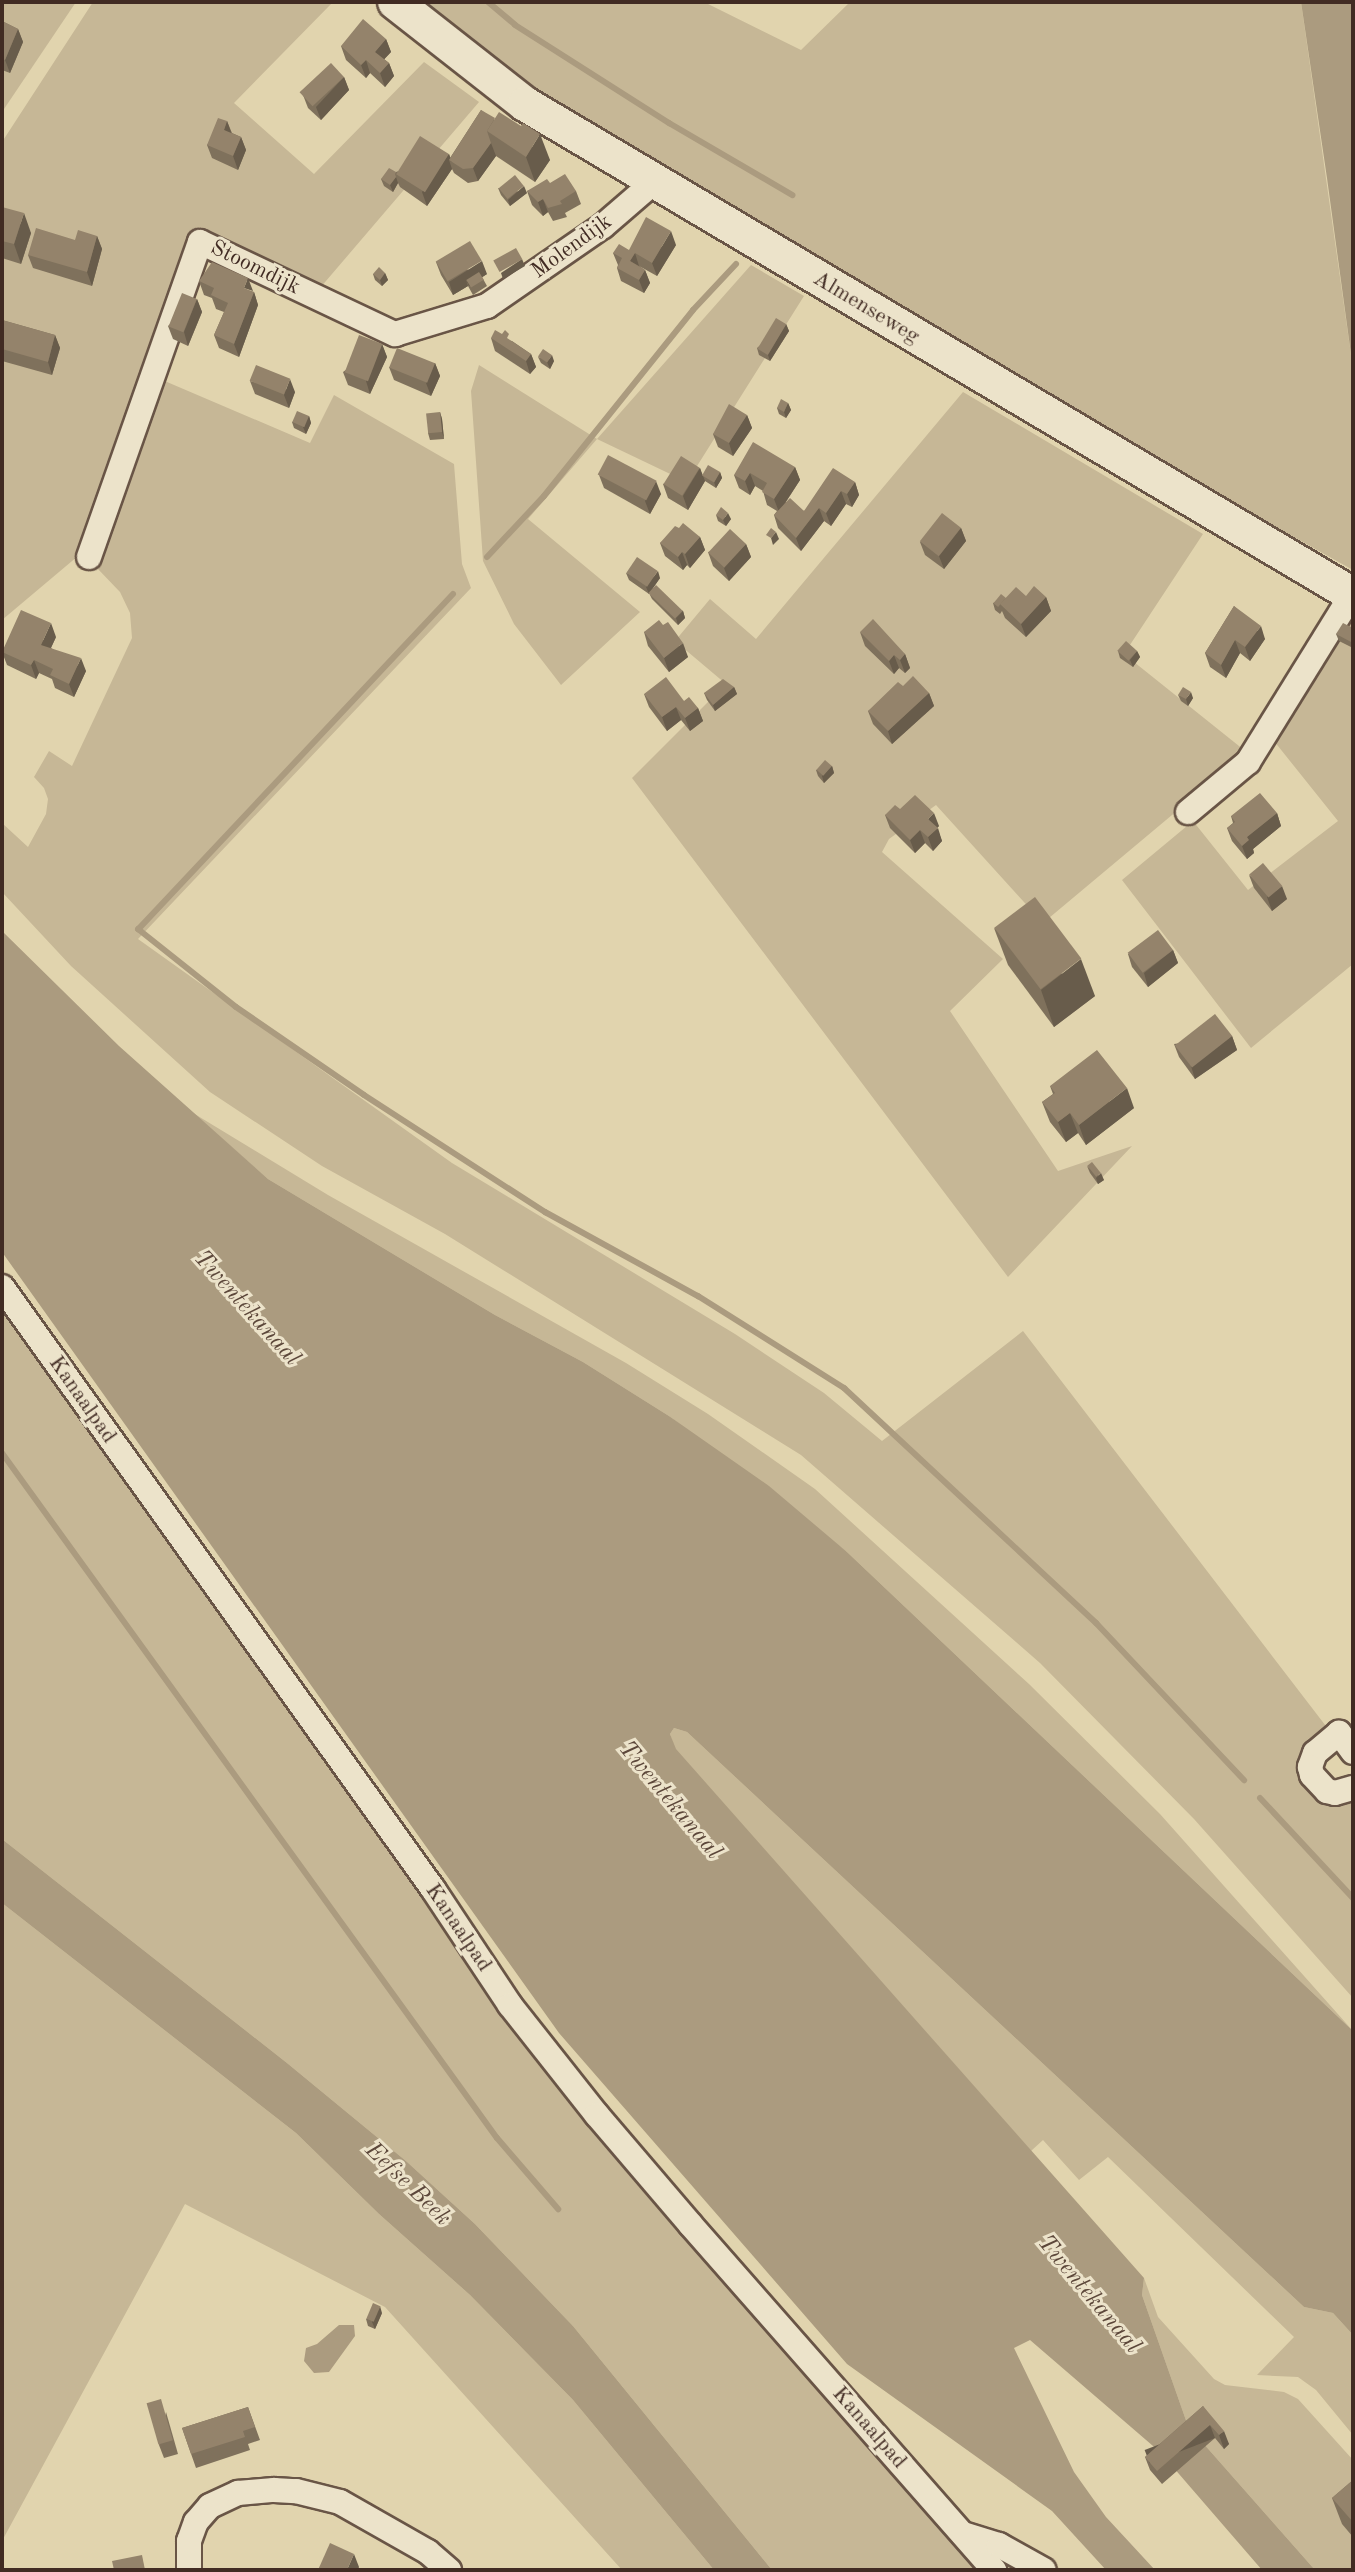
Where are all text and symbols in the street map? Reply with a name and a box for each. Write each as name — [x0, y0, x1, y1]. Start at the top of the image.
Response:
street label: Molendijk — [527, 209, 617, 285]
street label: Stoomdijk — [206, 235, 304, 301]
street label: Almenseweg — [808, 266, 924, 350]
water label: Twentekanaal — [186, 1245, 306, 1373]
street label: Kanaalpad — [42, 1351, 122, 1449]
water label: Twentekanaal — [611, 1736, 727, 1866]
street label: Kanaalpad — [419, 1879, 497, 1977]
water label: Eefse Beek — [358, 2137, 456, 2233]
water label: Twentekanaal — [1030, 2230, 1146, 2360]
street label: Kanaalpad — [826, 2381, 912, 2475]

